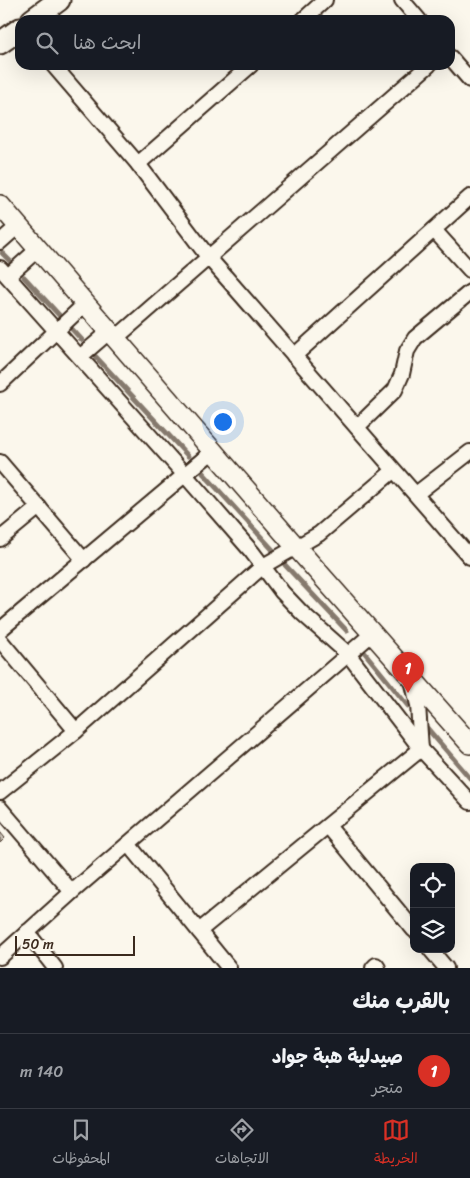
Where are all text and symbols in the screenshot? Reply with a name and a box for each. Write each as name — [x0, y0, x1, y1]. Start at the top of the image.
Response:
search box — [15, 15, 455, 70]
text: ابحث هنا — [73, 26, 141, 59]
icon: search — [33, 29, 61, 57]
your location — [210, 409, 236, 435]
pin: 1 — [392, 652, 424, 693]
map controls — [410, 863, 455, 953]
button: locate — [410, 863, 455, 908]
button: layers — [410, 908, 455, 953]
text: 50 m — [22, 932, 54, 957]
scale bar — [15, 933, 135, 956]
text: بالقرب منك — [352, 982, 450, 1020]
text: صيدلية هبة جواد — [272, 1040, 403, 1073]
text: 140 m — [20, 1057, 63, 1086]
text: 1 — [431, 1057, 437, 1086]
text: متجر — [372, 1073, 403, 1102]
tab: المحفوظات — [52, 1116, 110, 1171]
tab: الاتجاهات — [215, 1116, 269, 1171]
tab: الخريطة — [374, 1116, 418, 1171]

